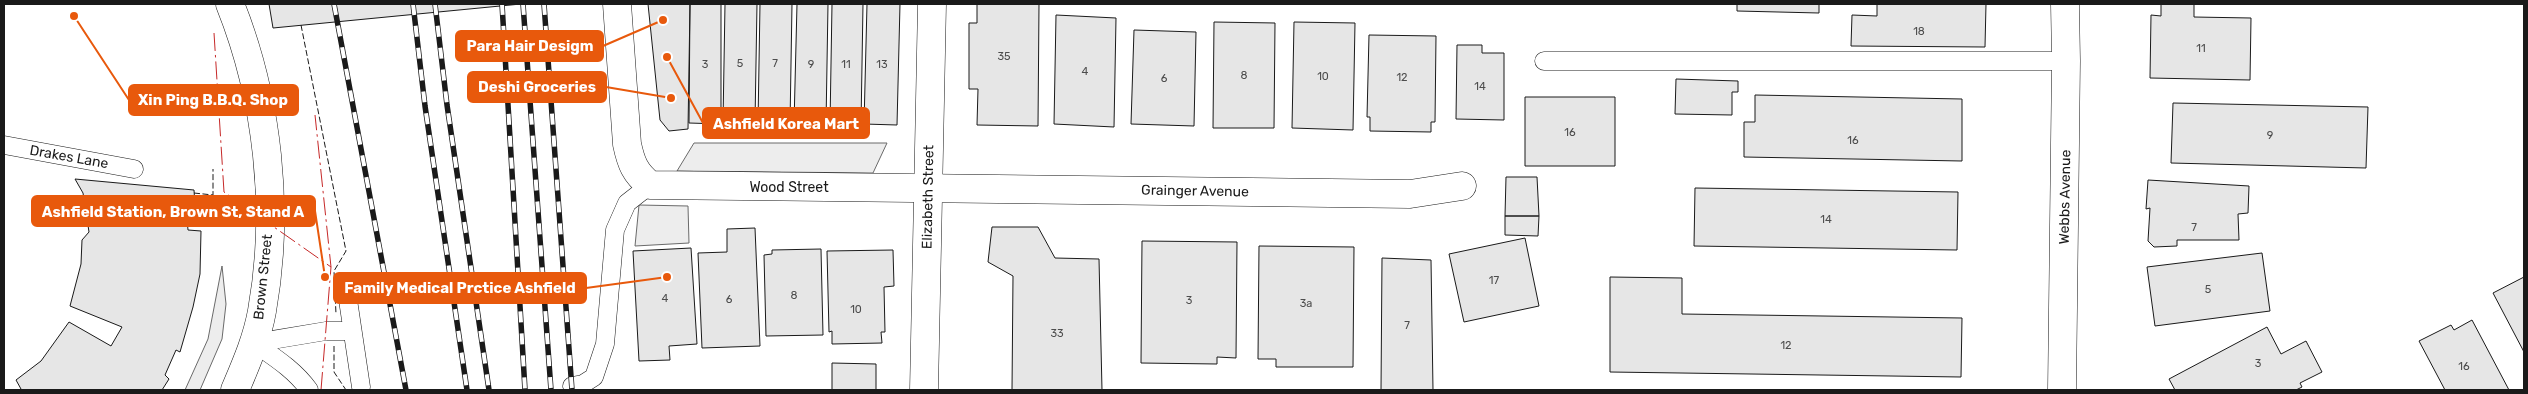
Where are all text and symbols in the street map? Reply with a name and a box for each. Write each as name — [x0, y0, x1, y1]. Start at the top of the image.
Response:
house number: 18 — [1913, 25, 1925, 38]
callout: Para Hair Desigm — [456, 31, 603, 61]
text: Para Hair Desigm — [466, 37, 594, 55]
house number: 11 — [2196, 42, 2206, 55]
house number: 35 — [997, 50, 1011, 63]
house number: 5 — [737, 57, 744, 70]
house number: 7 — [772, 57, 778, 70]
house number: 3 — [702, 58, 709, 71]
house number: 9 — [808, 58, 814, 71]
house number: 11 — [841, 58, 851, 71]
house number: 13 — [876, 58, 888, 71]
house number: 4 — [1082, 65, 1089, 78]
house number: 8 — [1241, 69, 1248, 82]
house number: 10 — [1317, 70, 1329, 83]
house number: 12 — [1396, 71, 1408, 84]
callout: Deshi Groceries — [468, 72, 606, 102]
house number: 6 — [1161, 72, 1168, 85]
text: Deshi Groceries — [478, 78, 596, 96]
house number: 14 — [1474, 80, 1486, 93]
callout: Xin Ping B.B.Q. Shop — [129, 85, 298, 115]
text: Xin Ping B.B.Q. Shop — [138, 91, 288, 109]
callout: Ashfield Korea Mart — [703, 108, 869, 138]
text: Ashfield Korea Mart — [713, 115, 859, 133]
house number: 16 — [1564, 126, 1576, 139]
house number: 9 — [2267, 129, 2273, 142]
house number: 16 — [1847, 134, 1859, 147]
street label: Drakes Lane — [28, 142, 110, 172]
street label: Elizabeth Street — [919, 144, 937, 249]
street label: Webbs Avenue — [2056, 149, 2074, 244]
street label: Wood Street — [749, 179, 829, 196]
street label: Grainger Avenue — [1141, 182, 1249, 200]
callout: Ashfield Station, Brown St, Stand A — [32, 196, 315, 226]
text: Ashfield Station, Brown St, Stand A — [42, 203, 304, 221]
house number: 14 — [1820, 213, 1832, 226]
house number: 7 — [2191, 221, 2197, 234]
street label: Brown Street — [250, 233, 276, 321]
callout: Family Medical Prctice Ashfield — [334, 273, 586, 303]
house number: 17 — [1489, 274, 1500, 287]
text: Family Medical Prctice Ashfield — [344, 279, 576, 297]
house number: 5 — [2205, 283, 2212, 296]
house number: 8 — [791, 289, 798, 302]
house number: 4 — [662, 292, 669, 305]
house number: 6 — [726, 293, 733, 306]
house number: 3 — [1186, 294, 1193, 307]
house number: 3a — [1300, 297, 1312, 310]
house number: 10 — [850, 303, 862, 316]
house number: 7 — [1404, 319, 1410, 332]
house number: 33 — [1050, 327, 1064, 340]
house number: 12 — [1780, 339, 1792, 352]
house number: 3 — [2255, 357, 2262, 370]
house number: 16 — [2458, 360, 2470, 373]

